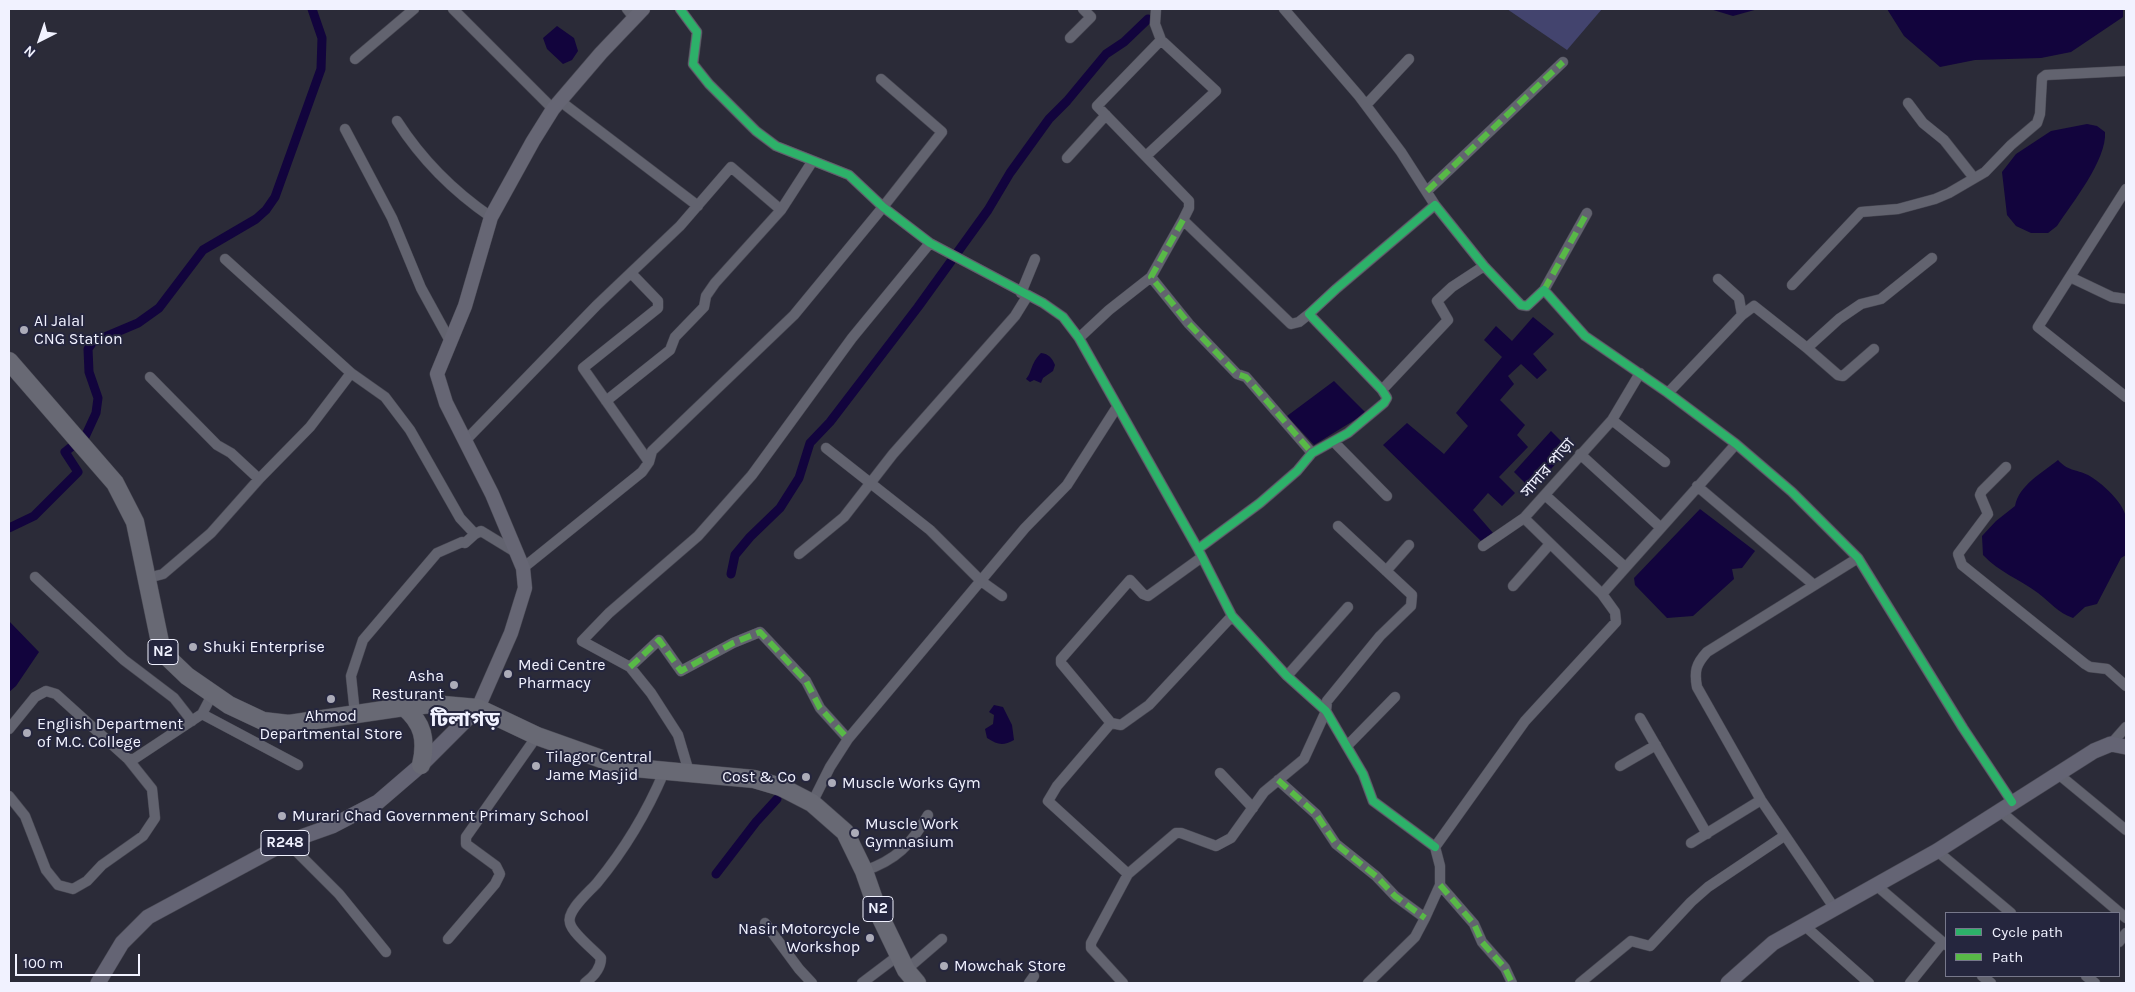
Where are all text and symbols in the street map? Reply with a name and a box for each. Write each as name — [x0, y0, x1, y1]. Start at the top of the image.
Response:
north arrow — [15, 15, 65, 65]
text: N — [20, 42, 39, 61]
place label: Al Jalal CNG Station — [34, 311, 123, 349]
marker: Al Jalal CNG Station — [18, 324, 30, 336]
street label: সাদার পাড়া — [1517, 435, 1579, 501]
place label: Shuki Enterprise — [203, 637, 325, 657]
road number: N2 — [148, 640, 178, 664]
marker: Shuki Enterprise — [187, 641, 199, 653]
place label: Medi Centre Pharmacy — [518, 655, 606, 693]
place label: Asha Resturant — [372, 666, 444, 704]
marker: Medi Centre Pharmacy — [502, 668, 514, 680]
marker: Asha Resturant — [448, 679, 460, 691]
marker: Ahmod Departmental Store — [325, 693, 337, 705]
place label: Ahmod Departmental Store — [259, 706, 403, 744]
district label: টিলাগড় — [430, 707, 500, 733]
place label: English Department of M.C. College — [37, 714, 183, 752]
marker: English Department of M.C. College — [21, 727, 33, 739]
place label: Tilagor Central Jame Masjid — [546, 747, 652, 785]
marker: Tilagor Central Jame Masjid — [530, 760, 542, 772]
place label: Cost & Co — [722, 767, 796, 787]
marker: Cost & Co — [800, 771, 812, 783]
place label: Muscle Works Gym — [842, 773, 981, 793]
marker: Muscle Works Gym — [826, 777, 838, 789]
place label: Murari Chad Government Primary School — [292, 806, 589, 826]
marker: Murari Chad Government Primary School — [276, 810, 288, 822]
place label: Muscle Work Gymnasium — [865, 814, 959, 852]
marker: Muscle Work Gymnasium — [849, 827, 861, 839]
road number: R248 — [261, 830, 309, 856]
road number: N2 — [863, 896, 893, 922]
legend — [1945, 912, 2120, 977]
place label: Nasir Motorcycle Workshop — [738, 919, 860, 957]
text: Cycle path — [1992, 923, 2063, 941]
marker: Nasir Motorcycle Workshop — [864, 932, 876, 944]
scale bar — [18, 944, 142, 976]
text: Path — [1992, 948, 2023, 966]
text: 100 m — [23, 954, 63, 972]
place label: Mowchak Store — [954, 956, 1066, 976]
marker: Mowchak Store — [938, 960, 950, 972]

